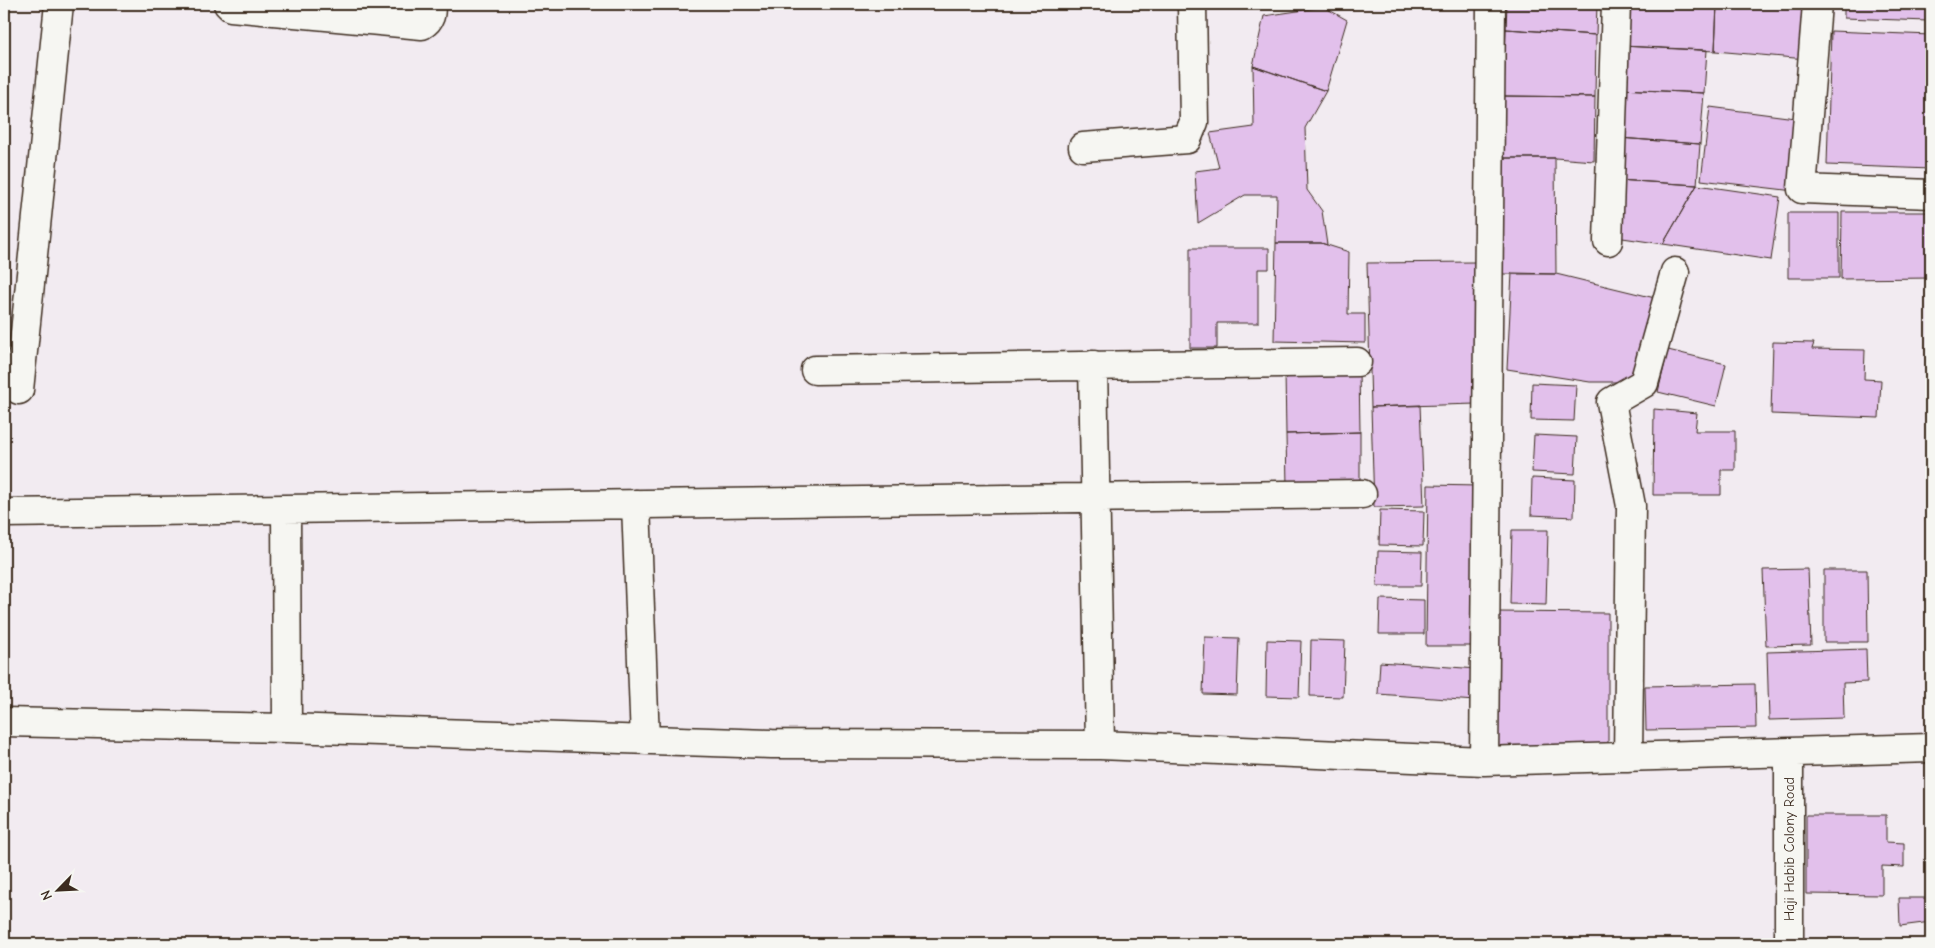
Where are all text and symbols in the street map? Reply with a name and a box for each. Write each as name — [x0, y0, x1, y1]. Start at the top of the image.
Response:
street label: Haji Habib Colony Road — [1781, 777, 1798, 921]
north arrow — [32, 866, 82, 916]
text: N — [37, 887, 56, 903]

